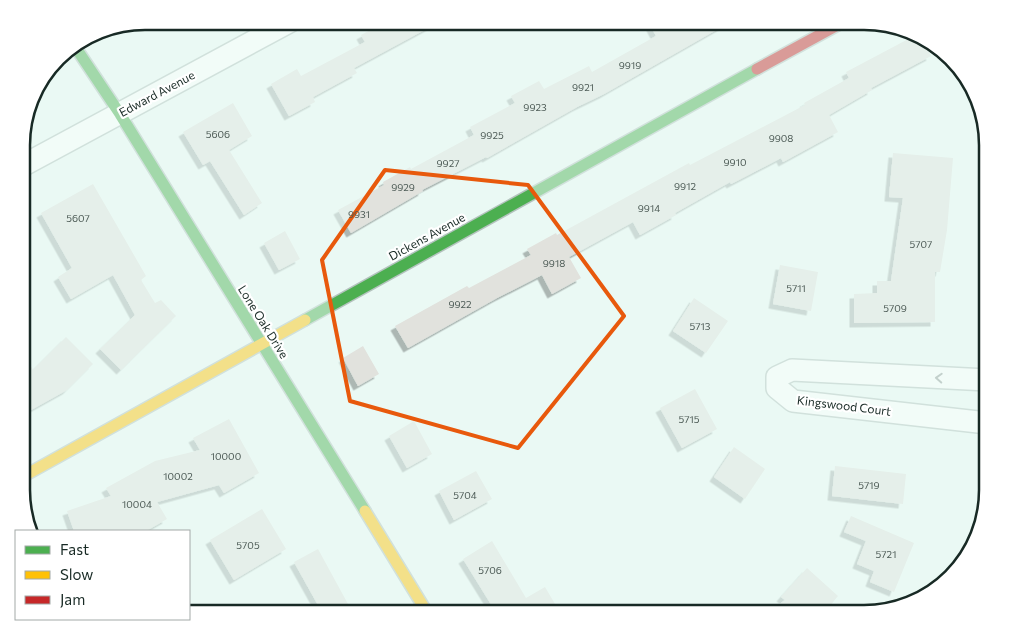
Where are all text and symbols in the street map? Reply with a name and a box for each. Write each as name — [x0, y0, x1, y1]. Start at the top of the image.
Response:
house number: 9919 — [619, 59, 641, 71]
street label: Edward Avenue — [116, 67, 197, 119]
house number: 9921 — [572, 81, 594, 93]
house number: 9923 — [523, 101, 547, 113]
house number: 5606 — [206, 128, 230, 140]
house number: 9925 — [480, 129, 504, 141]
house number: 9908 — [769, 132, 793, 144]
house number: 9910 — [724, 156, 746, 168]
house number: 9927 — [437, 157, 459, 169]
house number: 9912 — [674, 180, 696, 192]
house number: 9929 — [391, 181, 415, 193]
house number: 9914 — [638, 202, 660, 214]
house number: 9931 — [348, 208, 370, 220]
street label: Dickens Avenue — [386, 209, 467, 263]
house number: 5607 — [66, 212, 90, 224]
house number: 5707 — [910, 238, 932, 250]
house number: 9918 — [543, 257, 565, 269]
street label: Lone Oak Drive — [236, 282, 292, 361]
house number: 5711 — [786, 282, 806, 294]
house number: 9922 — [448, 298, 472, 310]
house number: 5709 — [883, 302, 907, 314]
house number: 5713 — [689, 320, 711, 332]
one-way arrow — [935, 372, 943, 383]
street label: Kingswood Court — [796, 392, 892, 418]
house number: 5715 — [678, 413, 700, 425]
house number: 10000 — [211, 450, 241, 462]
house number: 10002 — [163, 470, 193, 482]
house number: 5719 — [858, 479, 880, 491]
house number: 5704 — [453, 489, 477, 501]
house number: 10004 — [122, 498, 152, 510]
legend — [15, 530, 190, 620]
house number: 5705 — [236, 539, 260, 551]
text: Fast — [60, 540, 89, 558]
house number: 5721 — [876, 548, 896, 560]
house number: 5706 — [478, 564, 502, 576]
text: Slow — [60, 565, 93, 583]
text: Jam — [60, 590, 85, 608]

